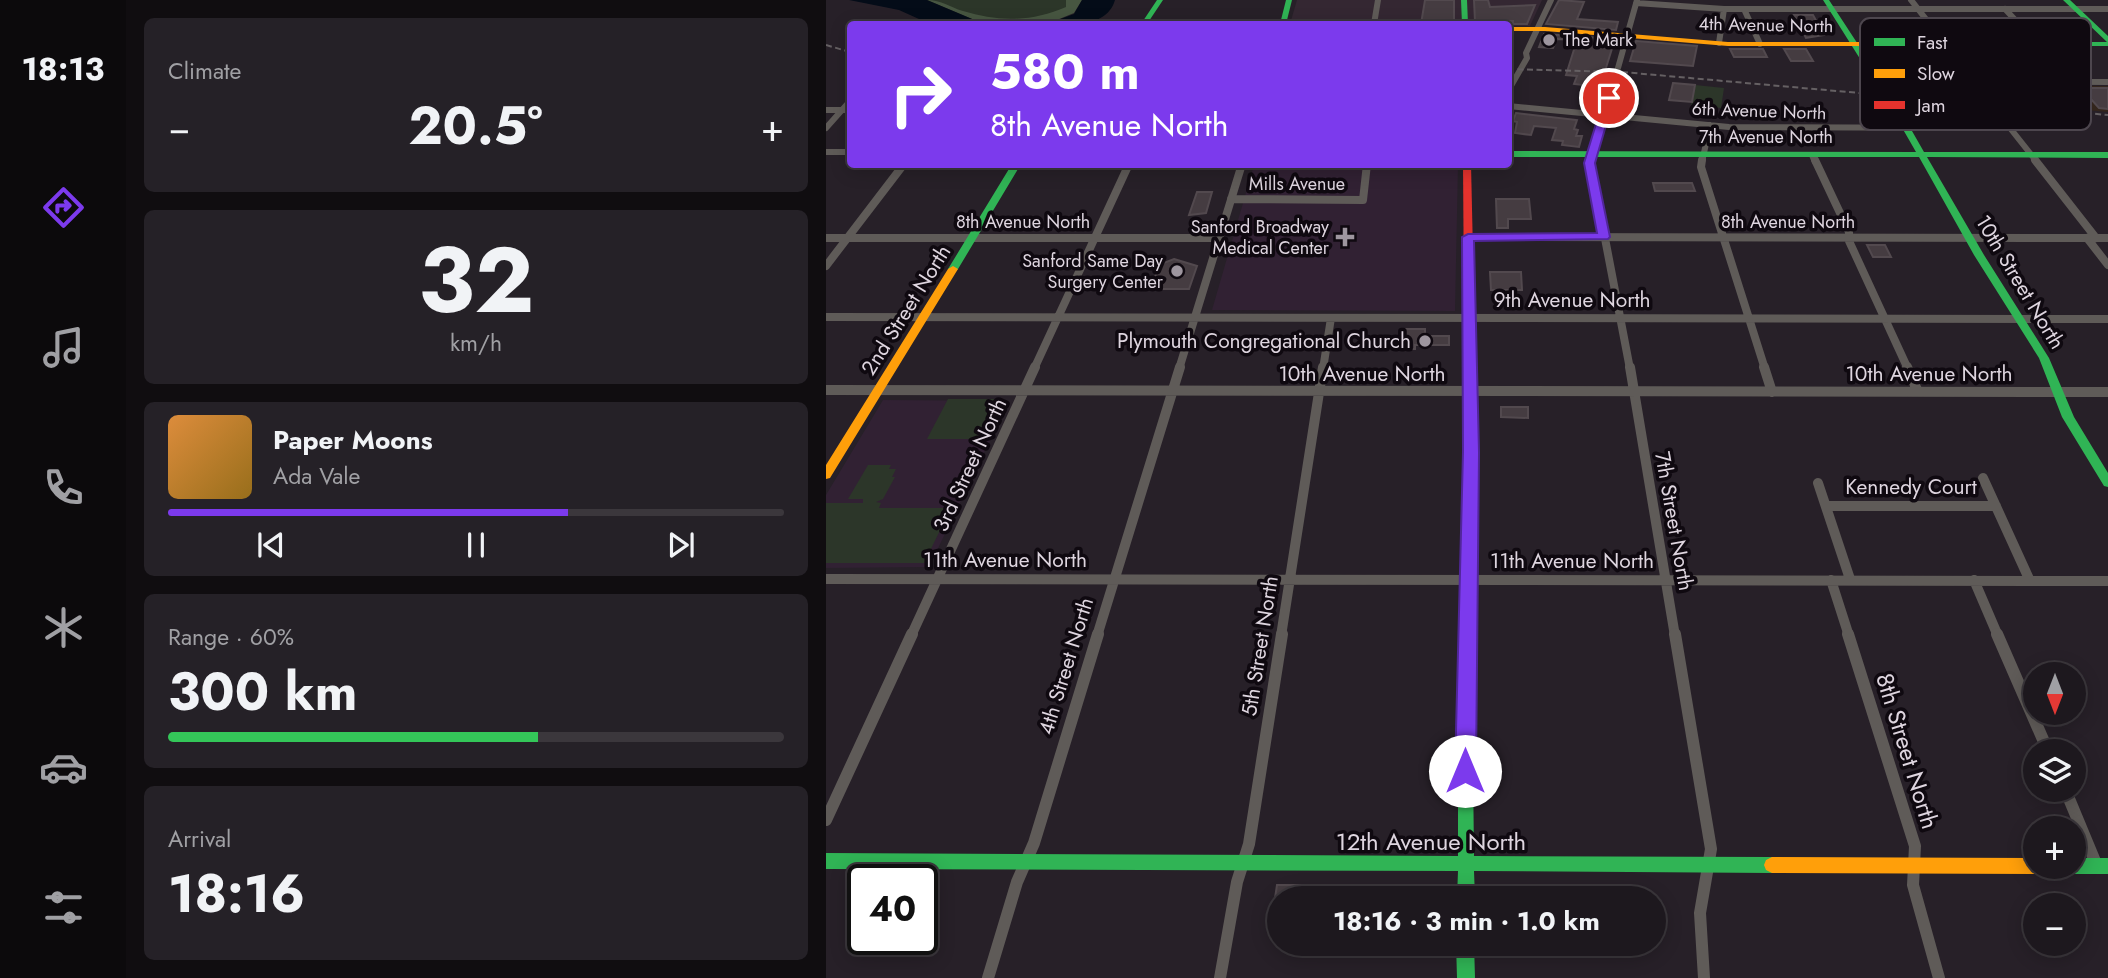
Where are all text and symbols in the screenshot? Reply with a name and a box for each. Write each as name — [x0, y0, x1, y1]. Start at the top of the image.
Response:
street label: 4th Avenue North — [1698, 11, 1834, 39]
legend — [1860, 18, 2091, 130]
place label: The Mark — [1563, 27, 1633, 53]
text: Fast — [1917, 29, 1948, 56]
marker: The Mark — [1541, 32, 1557, 48]
text: 580 m — [990, 37, 1140, 107]
text: 18:13 — [22, 46, 104, 92]
icon: right — [875, 49, 966, 140]
text: Climate — [168, 54, 241, 88]
text: Slow — [1917, 60, 1955, 87]
pin — [1579, 68, 1639, 128]
icon: arrive — [1590, 79, 1628, 117]
text: 20.5° — [408, 88, 543, 164]
text: Jam — [1914, 92, 1946, 119]
street label: 6th Avenue North — [1691, 96, 1827, 126]
text: − — [168, 100, 190, 155]
text: + — [761, 100, 784, 155]
text: 8th Avenue North — [990, 102, 1229, 148]
street label: 7th Avenue North — [1699, 124, 1833, 150]
street label: Mills Avenue — [1249, 171, 1345, 197]
icon: directions — [39, 183, 88, 232]
street label: 8th Avenue North — [956, 209, 1090, 235]
street label: 8th Avenue North — [1721, 209, 1855, 235]
street label: 10th Street North — [1968, 209, 2072, 355]
place label: Sanford Broadway Medical Center — [1191, 214, 1330, 261]
text: 32 — [418, 215, 534, 346]
marker: Sanford Broadway Medical Center — [1335, 227, 1355, 247]
street label: 2nd Street North — [854, 239, 958, 381]
place label: Sanford Same Day Surgery Center — [1022, 248, 1164, 295]
marker: Sanford Same Day Surgery Center — [1169, 263, 1185, 279]
street label: 9th Avenue North — [1493, 285, 1651, 315]
icon: music — [39, 323, 88, 372]
text: km/h — [450, 326, 502, 360]
place label: Plymouth Congregational Church — [1117, 326, 1411, 356]
marker: Plymouth Congregational Church — [1417, 333, 1433, 349]
street label: 10th Avenue North — [1278, 359, 1446, 389]
street label: 10th Avenue North — [1845, 359, 2013, 389]
street label: 3rd Street North — [926, 393, 1014, 537]
text: Paper Moons — [273, 421, 433, 459]
street label: 7th Street North — [1647, 449, 1701, 593]
text: Ada Vale — [273, 459, 360, 493]
icon: phone — [39, 463, 88, 512]
street label: Kennedy Court — [1845, 472, 1977, 502]
icon: previous — [252, 526, 290, 564]
icon: pause — [457, 526, 495, 564]
icon: next — [662, 526, 700, 564]
street label: 11th Avenue North — [923, 545, 1087, 575]
street label: 11th Avenue North — [1490, 546, 1654, 576]
street label: 5th Street North — [1234, 574, 1286, 718]
street label: 4th Street North — [1031, 594, 1101, 738]
icon: climate — [39, 603, 88, 652]
text: Range · 60% — [168, 620, 294, 654]
text: 300 km — [168, 654, 357, 730]
north arrow — [2023, 662, 2086, 724]
map controls — [2023, 662, 2086, 956]
street label: 8th Street North — [1867, 669, 1948, 833]
position arrow — [1428, 734, 1502, 808]
button: layers — [2023, 739, 2086, 802]
icon: car — [39, 743, 88, 792]
button: + — [2023, 816, 2086, 879]
text: Arrival — [168, 822, 231, 856]
street label: 12th Avenue North — [1336, 824, 1526, 859]
text: 18:16 — [168, 856, 305, 932]
speed limit sign: 40 — [847, 864, 938, 955]
icon: filters — [39, 883, 88, 932]
button: − — [2023, 893, 2086, 956]
text: 18:16 · 3 min · 1.0 km — [1333, 902, 1600, 940]

